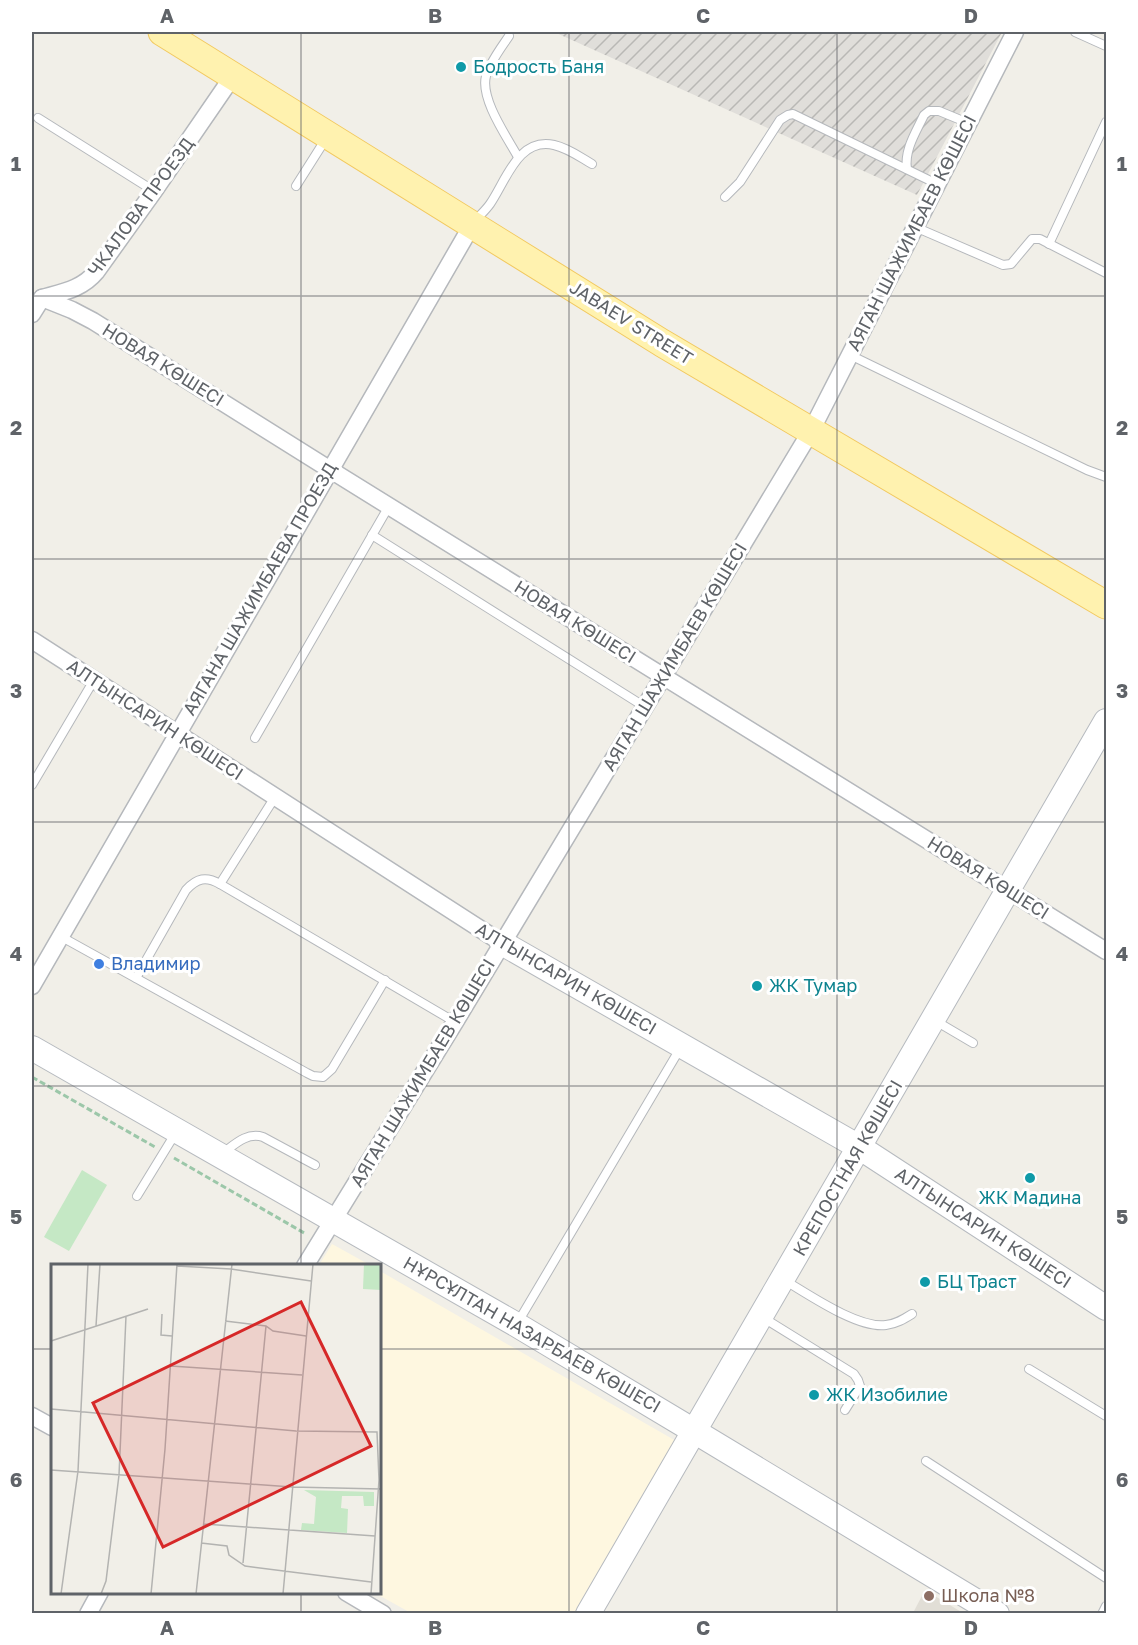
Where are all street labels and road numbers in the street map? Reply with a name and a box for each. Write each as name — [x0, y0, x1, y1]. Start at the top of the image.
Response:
street label: АЯГАН ШАЖИМБАЕВ КӨШЕСІ — [842, 111, 980, 354]
street label: ЧКАЛОВА ПРОЕЗД — [82, 133, 198, 280]
street label: JABAEV STREET — [566, 275, 697, 369]
street label: НОВАЯ КӨШЕСІ — [99, 318, 228, 410]
street label: АЯГАНА ШАЖИМБАЕВА ПРОЕЗД — [178, 458, 341, 719]
street label: АЯГАН ШАЖИМБАЕВ КӨШЕСІ — [597, 538, 751, 775]
street label: НОВАЯ КӨШЕСІ — [511, 575, 640, 667]
street label: АЛТЫНСАРИН КӨШЕСІ — [63, 654, 248, 784]
street label: НОВАЯ КӨШЕСІ — [924, 831, 1053, 923]
street label: АЛТЫНСАРИН КӨШЕСІ — [472, 917, 661, 1039]
street label: АЯГАН ШАЖИМБАЕВ КӨШЕСІ — [345, 954, 499, 1191]
street label: КРЕПОСТНАЯ КӨШЕСІ — [788, 1076, 907, 1259]
street label: АЛТЫНСАРИН КӨШЕСІ — [891, 1162, 1076, 1292]
street label: НҰРСҰЛТАН НАЗАРБАЕВ КӨШЕСІ — [400, 1251, 665, 1417]

